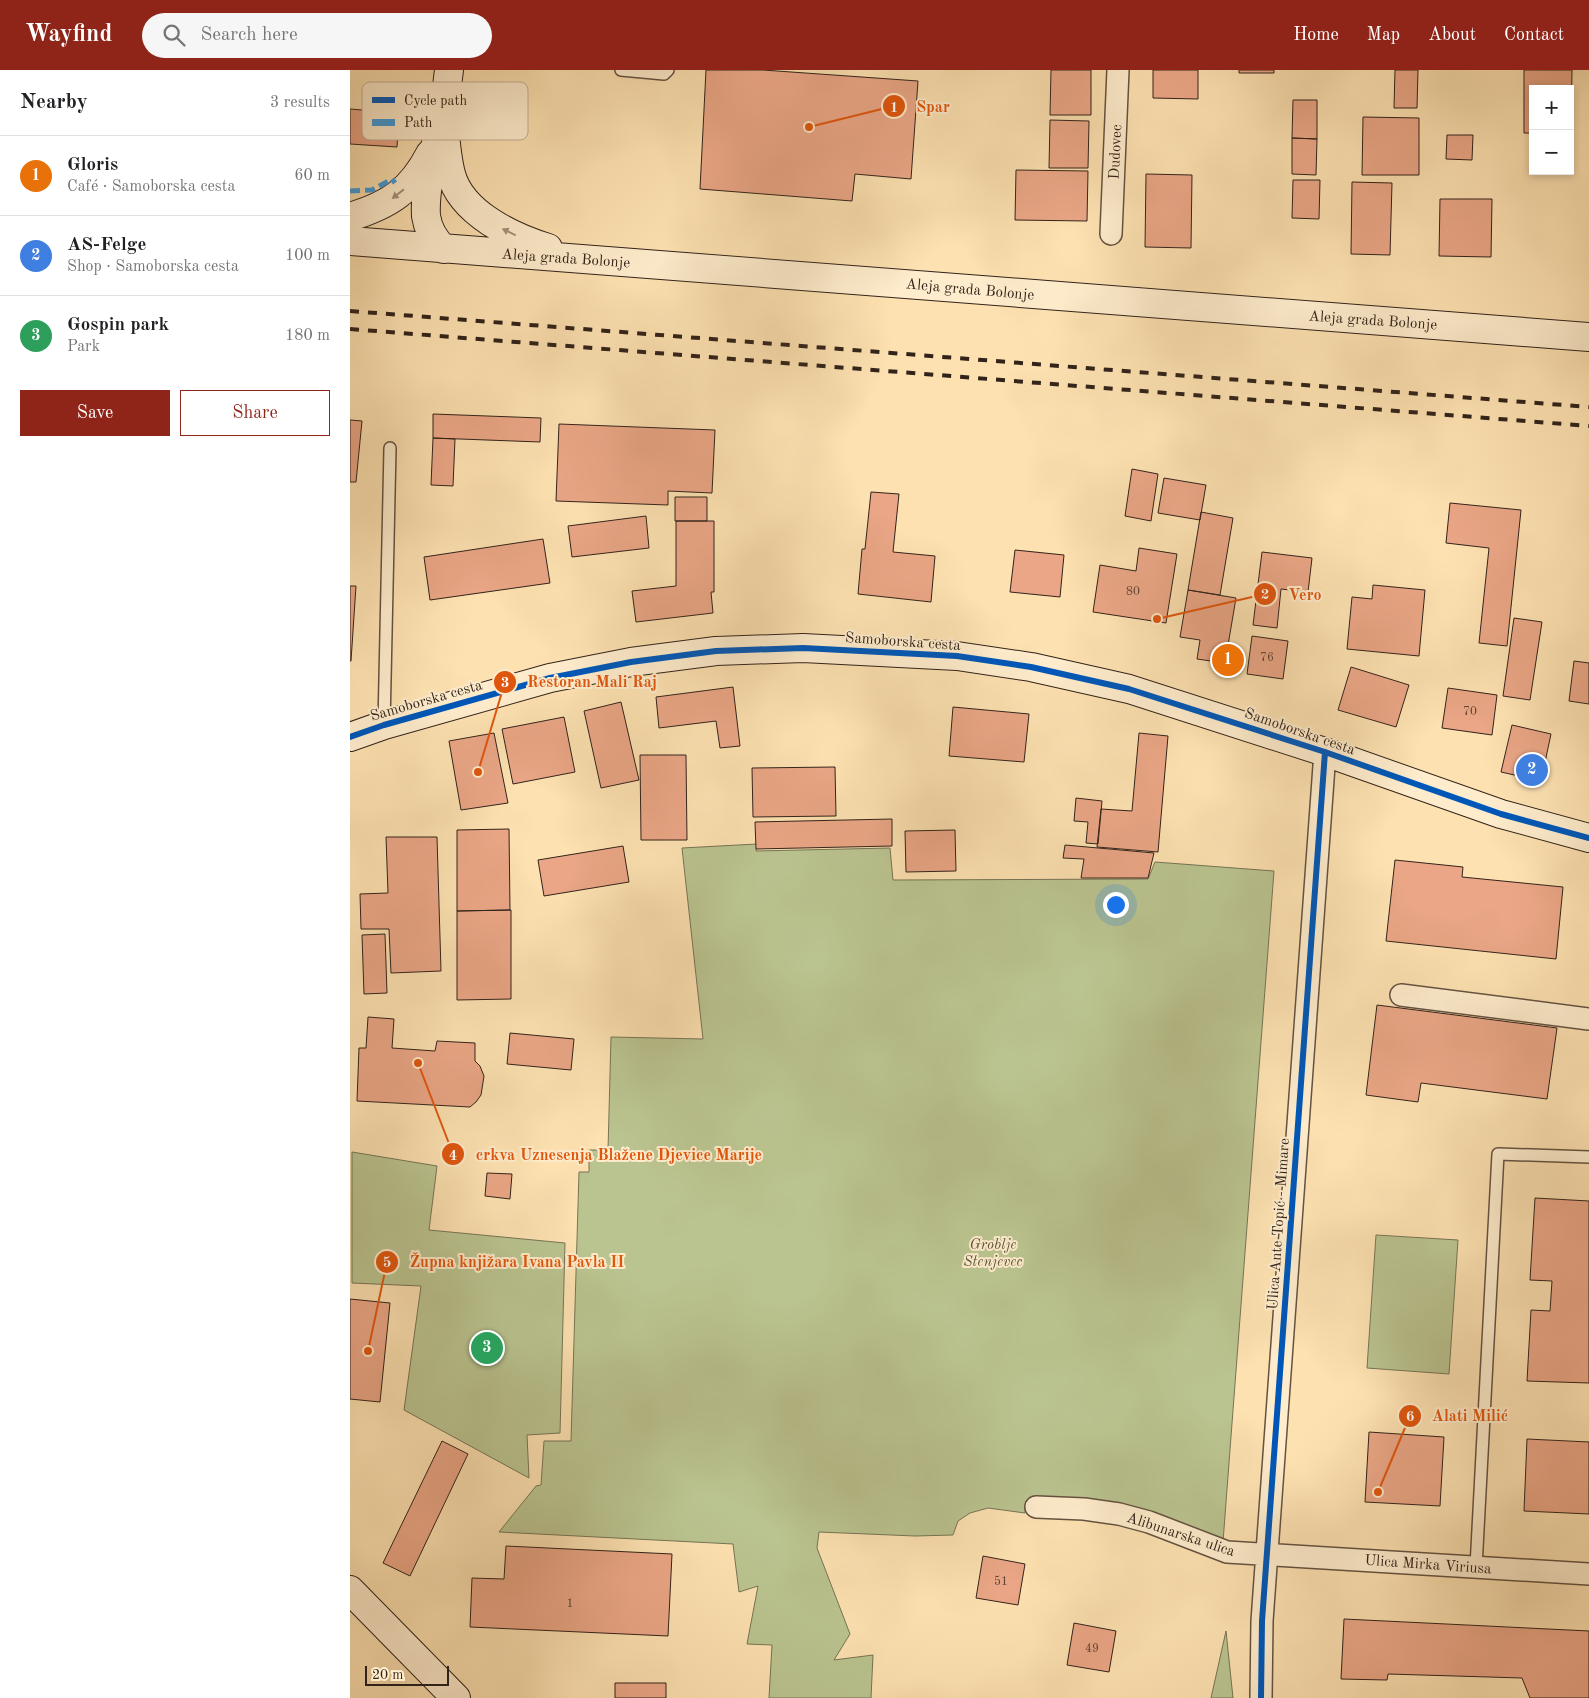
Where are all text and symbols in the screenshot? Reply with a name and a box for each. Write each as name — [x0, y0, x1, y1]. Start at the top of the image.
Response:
search box — [142, 13, 492, 58]
icon: search — [160, 21, 188, 49]
text: Wayfind — [25, 23, 112, 47]
text: Search here — [200, 26, 298, 45]
text: Home — [1293, 26, 1339, 44]
text: Map — [1367, 26, 1400, 44]
text: About — [1428, 26, 1476, 44]
text: Contact — [1504, 26, 1564, 44]
legend — [362, 82, 528, 140]
map controls — [1529, 85, 1574, 175]
button: + — [1529, 85, 1574, 130]
callout: Spar — [881, 91, 960, 122]
text: Nearby — [20, 92, 88, 113]
text: Cycle path — [404, 94, 467, 108]
text: 3 results — [270, 95, 330, 111]
text: Spar — [916, 100, 950, 116]
text: 1 — [890, 101, 898, 116]
text: Path — [404, 116, 433, 130]
street label: Dudovec — [1108, 124, 1125, 180]
button: − — [1529, 130, 1574, 175]
text: Gloris — [67, 156, 118, 175]
text: 1 — [31, 168, 41, 184]
text: 60 m — [294, 168, 330, 184]
text: Café · Samoborska cesta — [67, 179, 235, 195]
one-way arrow — [392, 189, 405, 200]
one-way arrow — [501, 227, 516, 236]
text: AS-Felge — [67, 236, 146, 255]
text: 2 — [31, 248, 41, 264]
text: 100 m — [285, 248, 330, 264]
street label: Aleja grada Bolonje — [501, 248, 631, 271]
text: Shop · Samoborska cesta — [67, 259, 239, 275]
street label: Aleja grada Bolonje — [905, 277, 1035, 304]
street label: Aleja grada Bolonje — [1308, 310, 1438, 333]
text: Gospin park — [67, 316, 169, 335]
text: 3 — [31, 328, 41, 344]
text: 180 m — [285, 328, 330, 344]
text: Park — [67, 339, 100, 355]
button: Save — [20, 390, 170, 436]
button: Share — [180, 390, 330, 436]
callout: Vero — [1253, 579, 1331, 610]
house number: 80 — [1126, 586, 1140, 598]
text: 2 — [1261, 588, 1269, 603]
text: Vero — [1288, 588, 1322, 604]
street label: Samoborska cesta — [845, 631, 962, 654]
pin: 1 — [1212, 641, 1244, 679]
house number: 76 — [1260, 652, 1274, 664]
callout: Restoran Mali Raj — [492, 666, 667, 697]
text: Restoran Mali Raj — [527, 675, 657, 691]
text: 3 — [501, 676, 509, 691]
street label: Samoborska cesta — [369, 678, 485, 725]
street label: Samoborska cesta — [1242, 706, 1357, 759]
house number: 70 — [1463, 706, 1477, 718]
pin: 2 — [1516, 751, 1548, 789]
your location — [1103, 892, 1129, 918]
street label: Ulica Ante Topić - Mimare — [1266, 1138, 1293, 1311]
callout: crkva Uznesenja Blažene Djevice Marije — [441, 1139, 772, 1170]
text: crkva Uznesenja Blažene Djevice Marije — [476, 1148, 762, 1164]
text: 4 — [449, 1149, 457, 1164]
park label: Groblje Stenjevec — [963, 1238, 1023, 1270]
callout: Župna knjižara Ivana Pavla II — [374, 1246, 634, 1277]
text: Župna knjižara Ivana Pavla II — [410, 1251, 624, 1271]
text: 5 — [383, 1256, 391, 1271]
pin: 3 — [471, 1329, 503, 1367]
callout: Alati Milić — [1397, 1400, 1519, 1431]
text: Alati Milić — [1432, 1409, 1508, 1425]
text: 6 — [1406, 1410, 1415, 1425]
street label: Alibunarska ulica — [1125, 1511, 1237, 1560]
street label: Ulica Mirka Viriusa — [1364, 1554, 1492, 1577]
house number: 51 — [994, 1575, 1008, 1588]
house number: 1 — [567, 1598, 573, 1610]
house number: 49 — [1085, 1643, 1099, 1655]
scale bar — [365, 1663, 449, 1686]
text: 20 m — [372, 1668, 403, 1682]

